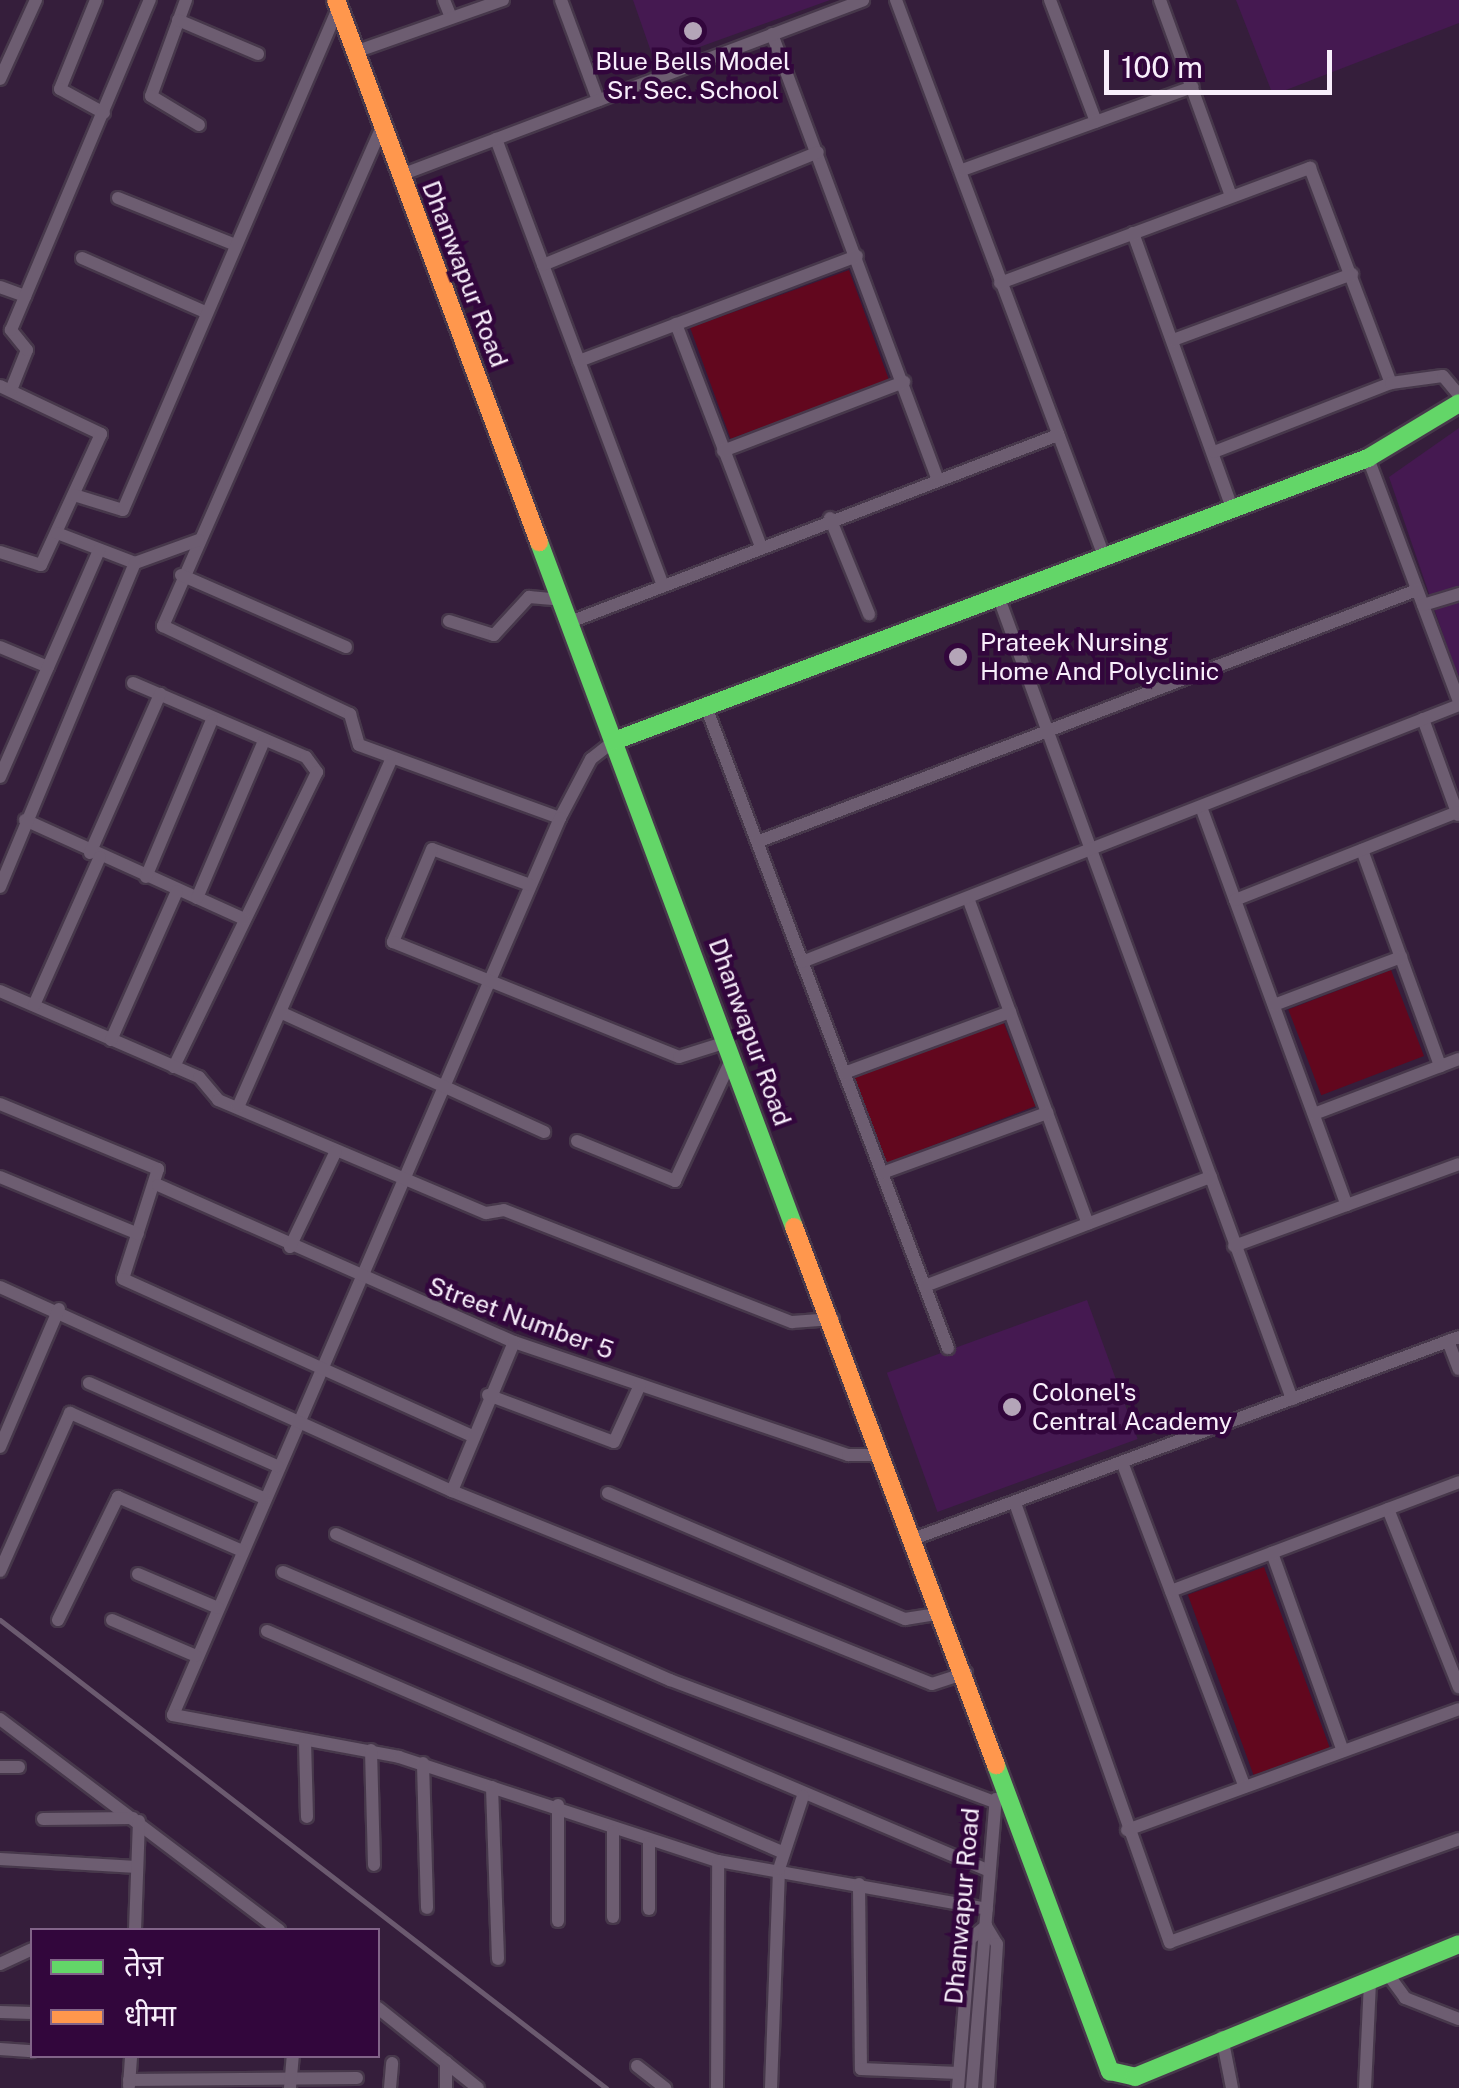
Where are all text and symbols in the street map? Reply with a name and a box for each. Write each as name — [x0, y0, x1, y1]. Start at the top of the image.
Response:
marker: Blue Bells Model Sr. Sec. School — [682, 20, 704, 42]
scale bar — [1109, 30, 1336, 92]
place label: Blue Bells Model Sr. Sec. School — [595, 47, 791, 106]
text: 100 m — [1121, 49, 1203, 85]
street label: Dhanwapur Road — [416, 177, 514, 371]
place label: Prateek Nursing Home And Polyclinic — [980, 628, 1220, 687]
marker: Prateek Nursing Home And Polyclinic — [945, 644, 971, 670]
street label: Dhanwapur Road — [702, 934, 798, 1130]
street label: Street Number 5 — [424, 1271, 618, 1365]
place label: Colonel's Central Academy — [1032, 1378, 1232, 1437]
marker: Colonel's Central Academy — [1001, 1396, 1023, 1418]
street label: Dhanwapur Road — [938, 1806, 986, 2006]
legend — [30, 1928, 380, 2058]
text: तेज़ — [124, 1947, 163, 1983]
text: धीमा — [124, 1997, 176, 2033]

